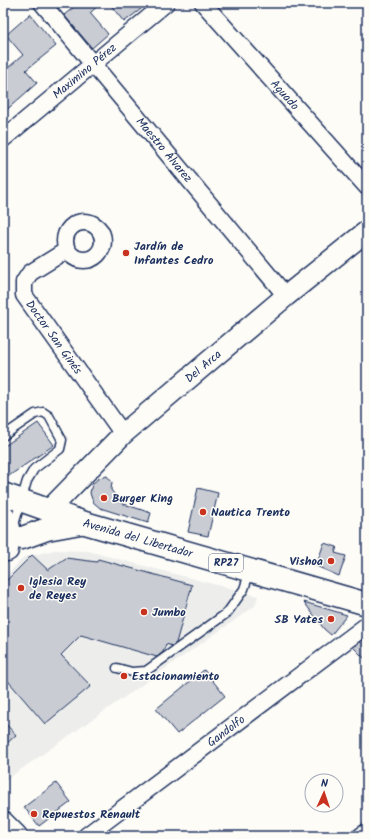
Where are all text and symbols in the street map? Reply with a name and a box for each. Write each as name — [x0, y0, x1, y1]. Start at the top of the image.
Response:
street label: Maximino Pérez — [48, 39, 121, 104]
street label: Aguado — [266, 75, 304, 115]
street label: Maestro Álvarez — [131, 113, 197, 187]
place label: Jardín de Infantes Cedro — [134, 237, 214, 270]
marker: Jardín de Infantes Cedro — [121, 248, 131, 258]
street label: Doctor San Ginés — [21, 296, 87, 378]
street label: Del Arca — [180, 345, 226, 387]
place label: Burger King — [112, 489, 173, 508]
marker: Burger King — [99, 493, 109, 503]
place label: Nautica Trento — [211, 503, 290, 522]
marker: Nautica Trento — [198, 507, 208, 517]
street label: Avenida del Libertador — [81, 513, 196, 563]
place label: Vishoa — [290, 552, 323, 571]
road number: RP27 — [209, 554, 243, 572]
marker: Vishoa — [326, 556, 336, 566]
place label: Iglesia Rey de Reyes — [29, 572, 87, 605]
marker: Iglesia Rey de Reyes — [16, 583, 26, 593]
place label: Jumbo — [152, 603, 186, 622]
marker: Jumbo — [139, 607, 149, 617]
place label: SB Yates — [275, 610, 323, 629]
marker: SB Yates — [326, 614, 336, 624]
place label: Estacionamiento — [132, 667, 220, 686]
marker: Estacionamiento — [119, 671, 129, 681]
street label: Gandolfo — [203, 710, 249, 752]
north arrow — [304, 773, 344, 813]
text: N — [321, 775, 328, 793]
place label: Repuestos Renault — [42, 805, 141, 824]
marker: Repuestos Renault — [29, 809, 39, 819]

